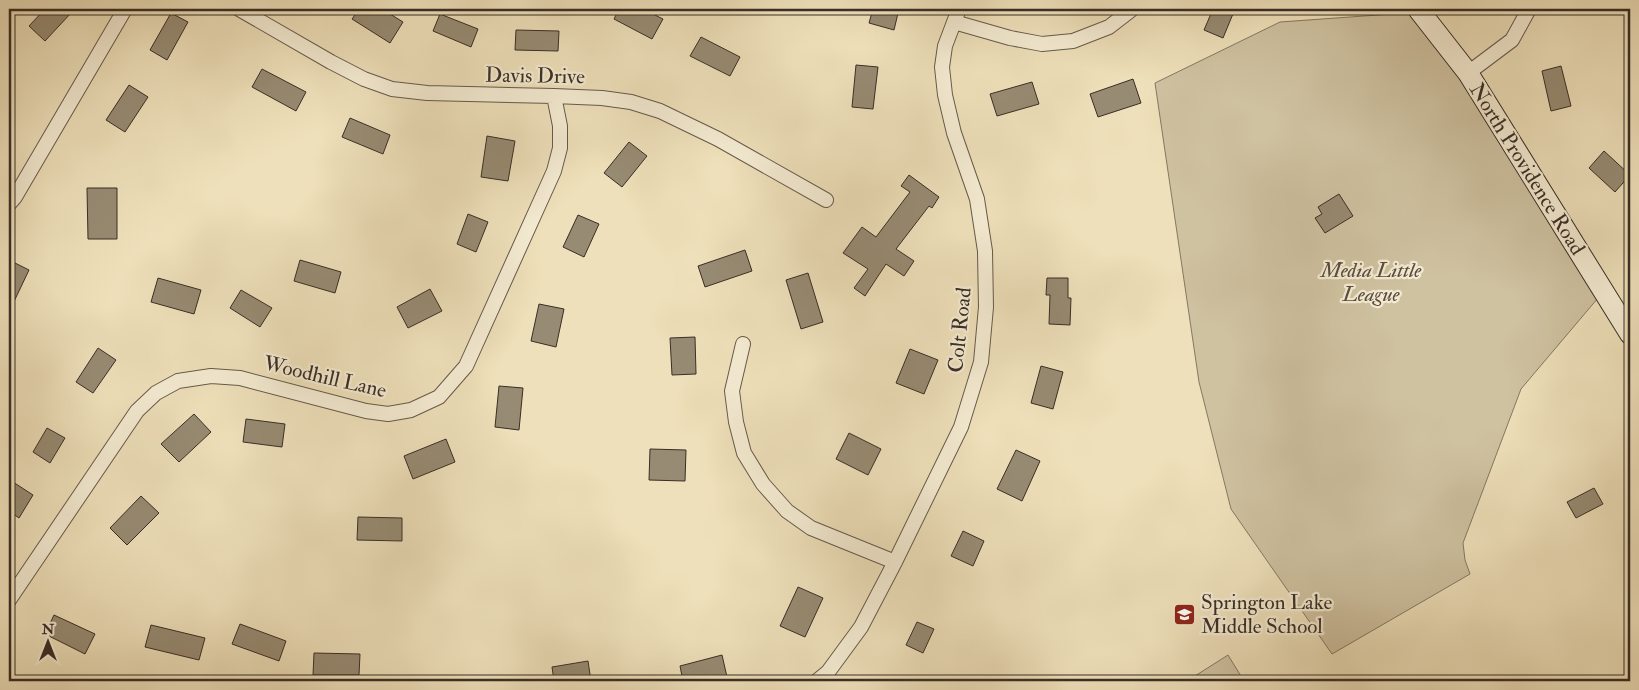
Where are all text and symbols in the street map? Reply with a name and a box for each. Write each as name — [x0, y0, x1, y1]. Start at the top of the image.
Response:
street label: Davis Drive — [485, 62, 585, 90]
street label: North Providence Road — [1463, 78, 1591, 261]
park label: Media Little League — [1319, 257, 1422, 308]
street label: Colt Road — [942, 285, 978, 374]
street label: Woodhill Lane — [260, 350, 389, 404]
place label: Springton Lake Middle School — [1201, 589, 1332, 640]
school or university icon: Springton Lake Middle School — [1173, 602, 1197, 626]
north arrow — [22, 618, 72, 668]
text: N — [41, 621, 55, 638]

